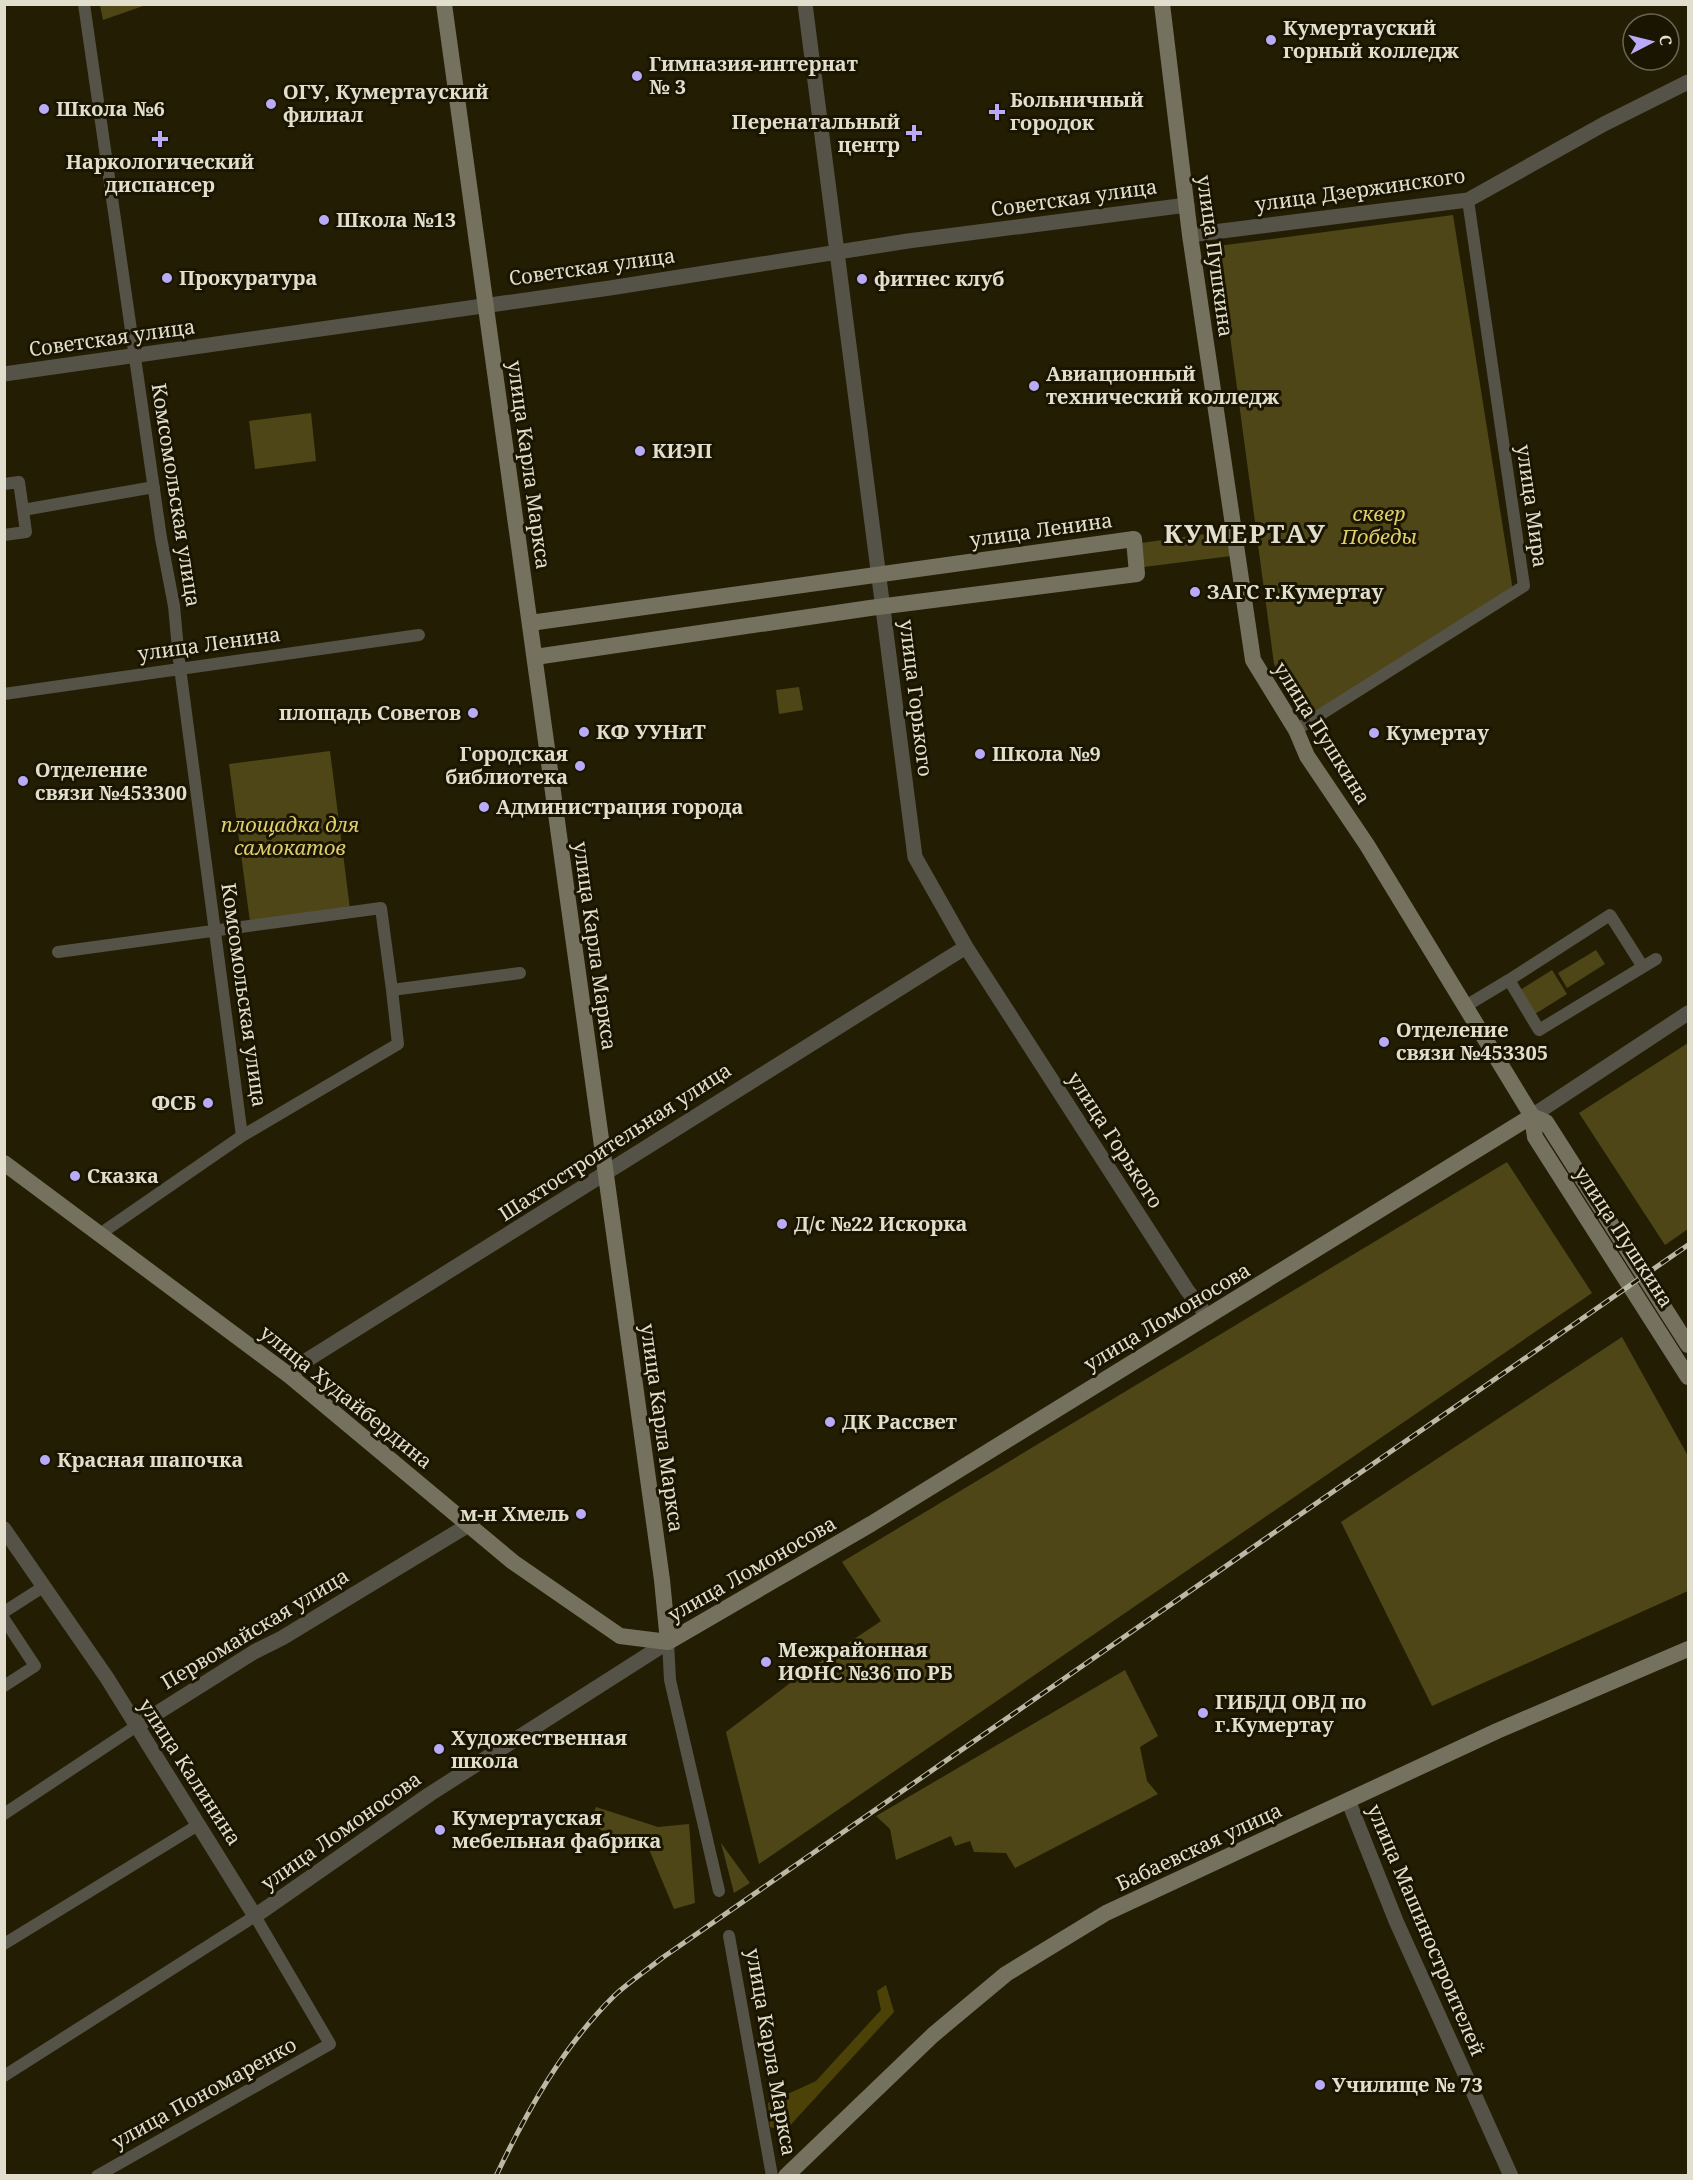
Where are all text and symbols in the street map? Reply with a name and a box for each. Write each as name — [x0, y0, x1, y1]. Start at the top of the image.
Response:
north arrow — [1621, 12, 1681, 72]
place label: Кумертауский горный колледж — [1283, 14, 1459, 64]
marker: Кумертауский горный колледж — [1264, 33, 1278, 47]
text: С — [1654, 34, 1677, 47]
place label: Гимназия-интернат № 3 — [649, 50, 858, 100]
marker: Гимназия-интернат № 3 — [630, 69, 644, 83]
place label: ОГУ, Кумертауский филиал — [283, 78, 489, 128]
place label: Больничный городок — [1010, 86, 1144, 136]
place label: Школа №6 — [56, 95, 165, 122]
marker: ОГУ, Кумертауский филиал — [264, 97, 278, 111]
marker: Школа №6 — [37, 102, 51, 116]
marker: Больничный городок — [988, 103, 1006, 121]
place label: Перенатальный центр — [732, 108, 900, 158]
marker: Перенатальный центр — [905, 124, 923, 142]
marker: Наркологический диспансер — [151, 130, 169, 148]
place label: Наркологический диспансер — [66, 148, 255, 198]
street label: улица Дзержинского — [1253, 161, 1467, 218]
street label: Советская улица — [989, 172, 1159, 223]
street label: улица Пушкина — [1191, 173, 1240, 339]
place label: Школа №13 — [336, 206, 456, 233]
marker: Школа №13 — [317, 213, 331, 227]
street label: Советская улица — [507, 241, 677, 292]
place label: Прокуратура — [179, 264, 318, 291]
place label: фитнес клуб — [874, 265, 1004, 292]
marker: Прокуратура — [160, 271, 174, 285]
marker: фитнес клуб — [855, 272, 869, 286]
street label: Советская улица — [27, 312, 197, 363]
street label: улица Карла Маркса — [501, 359, 557, 571]
place label: Авиационный технический колледж — [1046, 360, 1279, 410]
marker: Авиационный технический колледж — [1027, 379, 1041, 393]
street label: Комсомольская улица — [145, 381, 208, 609]
place label: КИЭП — [652, 437, 712, 464]
street label: улица Мира — [1511, 443, 1554, 569]
marker: КИЭП — [633, 444, 647, 458]
park label: сквер Победы — [1340, 500, 1417, 550]
street label: улица Ленина — [968, 506, 1114, 553]
district label: КУМЕРТАУ — [1163, 515, 1327, 551]
place label: ЗАГС г.Кумертау — [1207, 578, 1385, 605]
marker: ЗАГС г.Кумертау — [1188, 585, 1202, 599]
street label: улица Горького — [893, 618, 940, 778]
street label: улица Ленина — [136, 620, 282, 667]
street label: улица Пушкина — [1268, 656, 1377, 809]
place label: площадь Советов — [279, 699, 461, 726]
marker: площадь Советов — [466, 706, 480, 720]
place label: КФ УУНиТ — [596, 718, 706, 745]
place label: Кумертау — [1386, 719, 1490, 746]
marker: КФ УУНиТ — [577, 725, 591, 739]
marker: Кумертау — [1367, 726, 1381, 740]
place label: Городская библиотека — [445, 740, 568, 790]
place label: Школа №9 — [992, 740, 1101, 767]
marker: Школа №9 — [973, 747, 987, 761]
place label: Отделение связи №453300 — [35, 756, 187, 806]
marker: Городская библиотека — [573, 759, 587, 773]
marker: Отделение связи №453300 — [16, 774, 30, 788]
place label: Администрация города — [496, 793, 744, 820]
marker: Администрация города — [477, 800, 491, 814]
park label: площадка для самокатов — [221, 811, 359, 861]
street label: улица Карла Маркса — [567, 840, 623, 1052]
street label: Комсомольская улица — [215, 881, 274, 1109]
place label: Отделение связи №453305 — [1396, 1016, 1548, 1066]
marker: Отделение связи №453305 — [1377, 1035, 1391, 1049]
street label: Шахтостроительная улица — [493, 1056, 736, 1227]
street label: улица Горького — [1061, 1066, 1170, 1213]
place label: ФСБ — [151, 1089, 196, 1116]
marker: ФСБ — [201, 1096, 215, 1110]
street label: улица Пушкина — [1569, 1161, 1680, 1312]
place label: Сказка — [87, 1162, 159, 1189]
marker: Сказка — [68, 1169, 82, 1183]
place label: Д/с №22 Искорка — [794, 1210, 968, 1237]
marker: Д/с №22 Искорка — [775, 1217, 789, 1231]
street label: улица Ломоносова — [1078, 1256, 1255, 1377]
street label: улица Худайбердина — [254, 1319, 438, 1475]
street label: улица Карла Маркса — [634, 1322, 690, 1534]
place label: ДК Рассвет — [842, 1408, 957, 1435]
marker: ДК Рассвет — [823, 1415, 837, 1429]
place label: Красная шапочка — [57, 1446, 243, 1473]
marker: Красная шапочка — [38, 1453, 52, 1467]
place label: м-н Хмель — [460, 1500, 570, 1527]
marker: м-н Хмель — [574, 1507, 588, 1521]
street label: улица Ломоносова — [663, 1509, 841, 1628]
street label: Первомайская улица — [156, 1562, 354, 1695]
place label: Межрайонная ИФНС №36 по РБ — [778, 1636, 953, 1686]
marker: Межрайонная ИФНС №36 по РБ — [759, 1655, 773, 1669]
place label: ГИБДД ОВД по г.Кумертау — [1215, 1688, 1366, 1738]
street label: улица Калинина — [133, 1693, 248, 1850]
marker: ГИБДД ОВД по г.Кумертау — [1196, 1706, 1210, 1720]
place label: Художественная школа — [451, 1724, 627, 1774]
marker: Художественная школа — [432, 1742, 446, 1756]
street label: улица Ломоносова — [255, 1765, 426, 1896]
street label: Бабаевская улица — [1111, 1796, 1286, 1897]
street label: улица Машиностроителей — [1361, 1800, 1492, 2060]
place label: Кумертауская мебельная фабрика — [452, 1804, 661, 1854]
marker: Кумертауская мебельная фабрика — [433, 1823, 447, 1837]
street label: улица Карла Маркса — [740, 1946, 803, 2158]
street label: улица Пономаренко — [107, 2030, 301, 2155]
place label: Училище № 73 — [1332, 2071, 1483, 2098]
marker: Училище № 73 — [1313, 2078, 1327, 2092]

